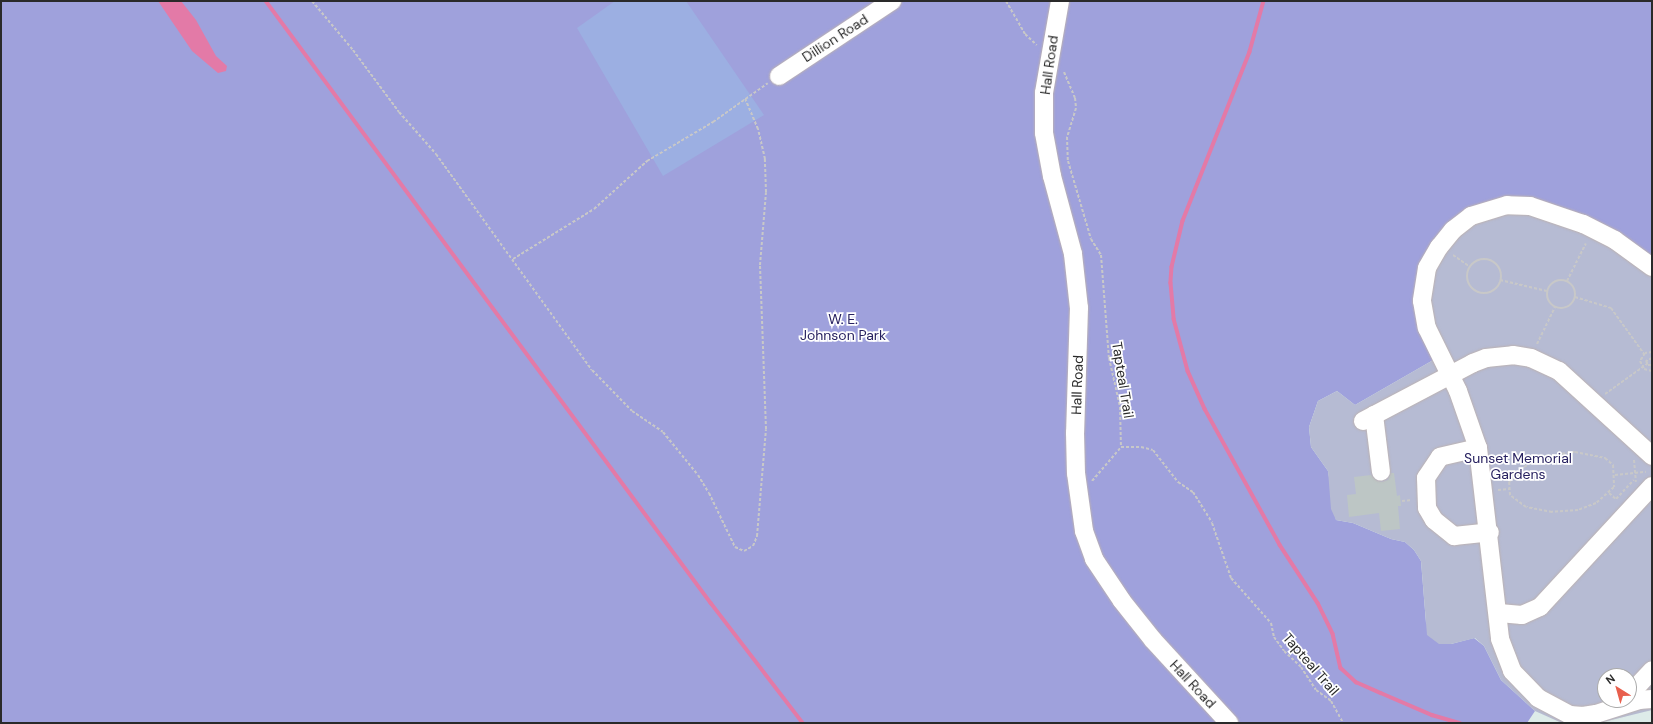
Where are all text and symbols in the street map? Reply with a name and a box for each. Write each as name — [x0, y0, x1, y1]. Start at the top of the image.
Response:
street label: Dillion Road — [799, 10, 871, 66]
street label: Hall Road — [1037, 34, 1061, 96]
park label: W. E. Johnson Park — [800, 311, 886, 344]
street label: Tapteal Trail — [1109, 341, 1137, 419]
street label: Hall Road — [1068, 355, 1086, 415]
park label: Sunset Memorial Gardens — [1464, 450, 1572, 482]
street label: Tapteal Trail — [1279, 629, 1343, 699]
street label: Hall Road — [1166, 656, 1220, 712]
north arrow — [1597, 668, 1637, 708]
text: N — [1603, 671, 1618, 687]

